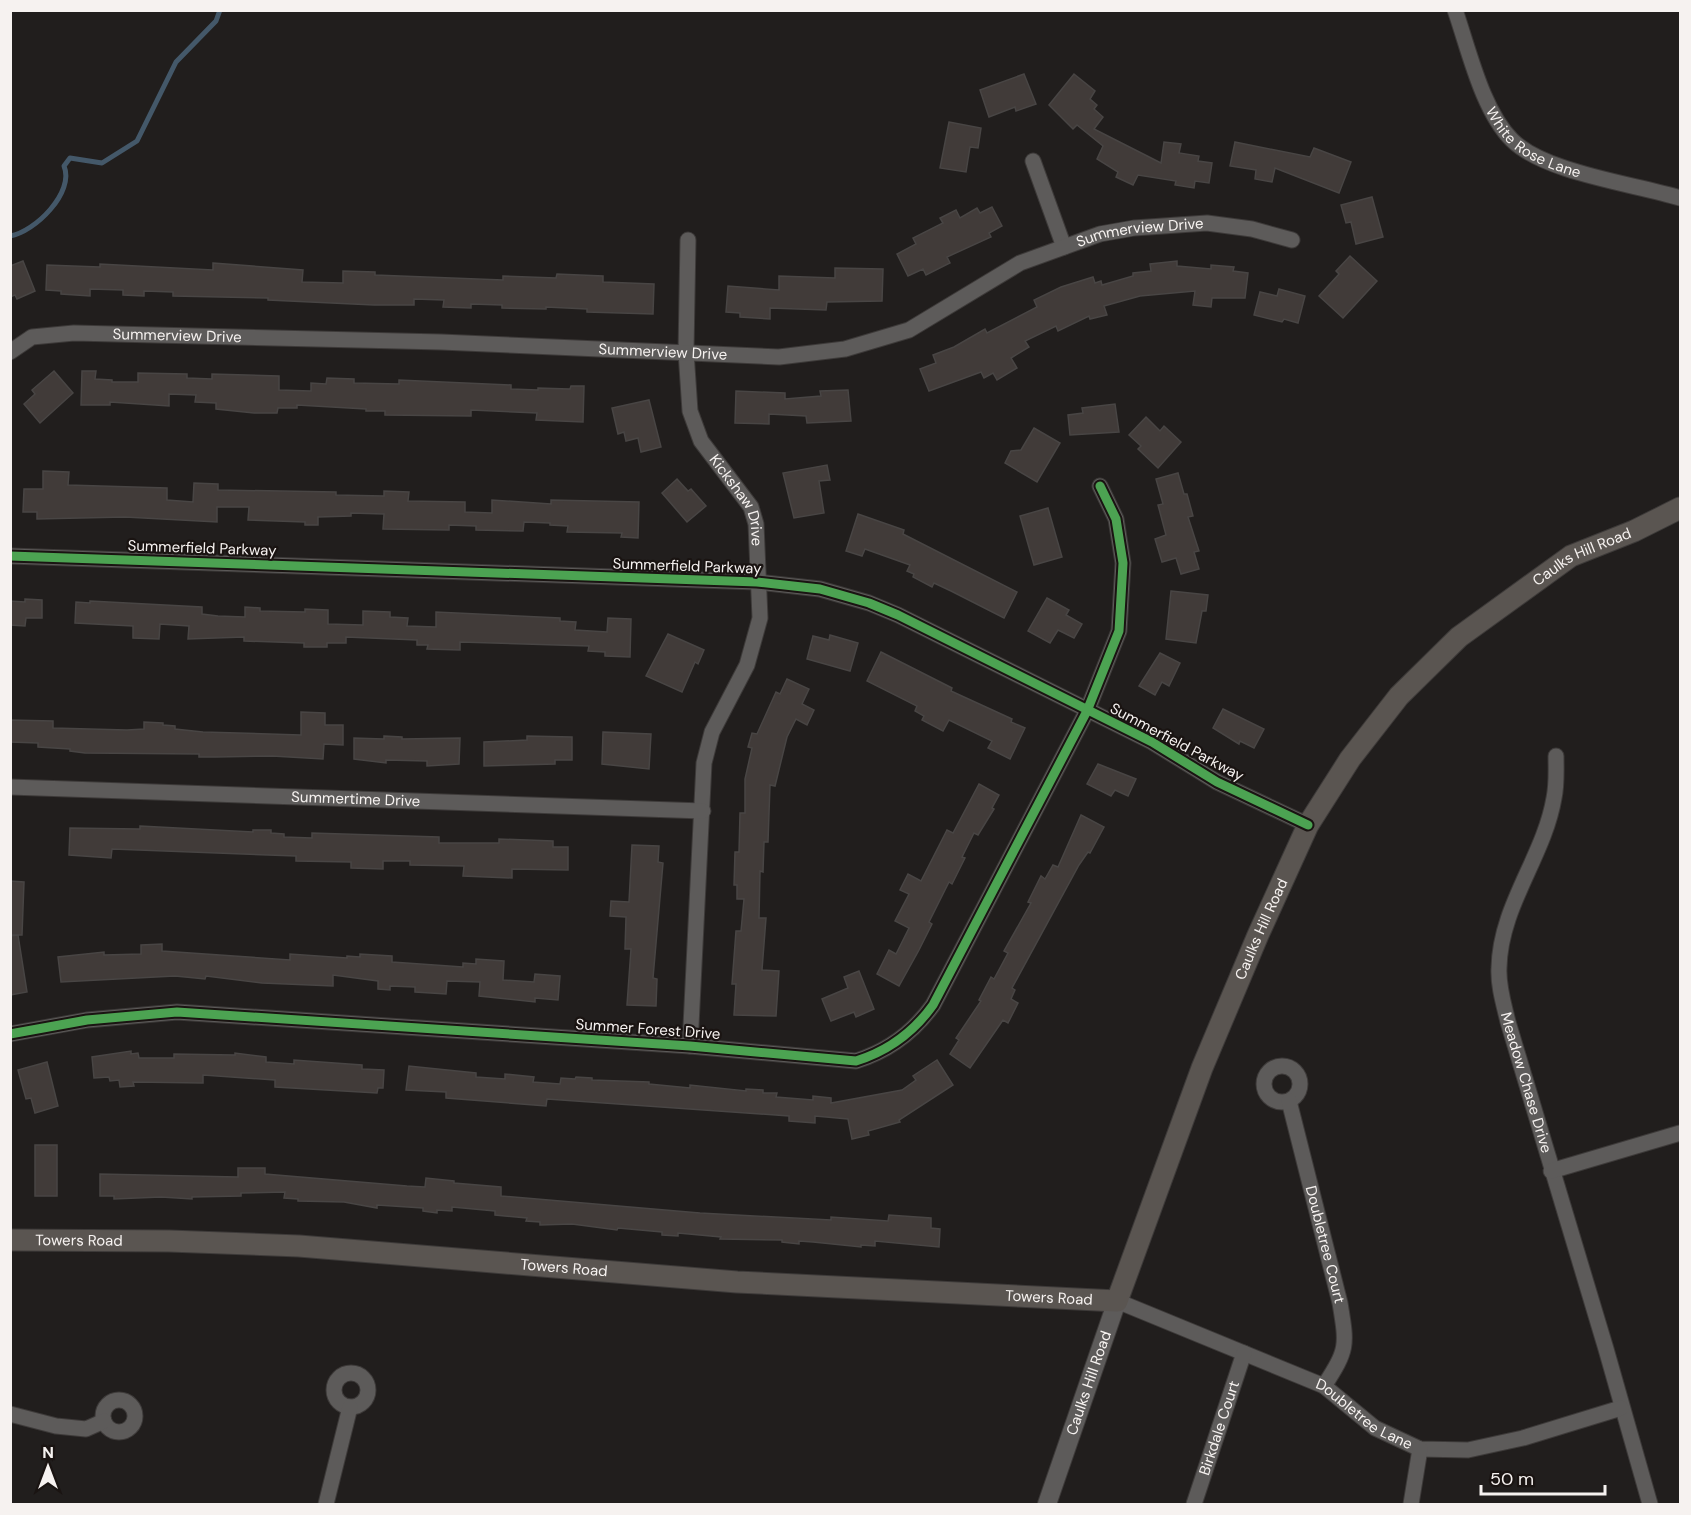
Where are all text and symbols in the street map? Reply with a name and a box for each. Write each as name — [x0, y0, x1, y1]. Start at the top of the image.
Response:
street label: White Rose Lane — [1481, 103, 1583, 183]
street label: Summerview Drive — [1073, 213, 1204, 252]
street label: Summerview Drive — [112, 324, 242, 347]
street label: Summerview Drive — [598, 339, 728, 365]
street label: Kickshaw Drive — [705, 450, 767, 546]
street label: Caulks Hill Road — [1529, 523, 1634, 591]
street label: Summerfield Parkway — [127, 535, 277, 561]
street label: Summerfield Parkway — [612, 553, 762, 579]
street label: Summerfield Parkway — [1107, 698, 1248, 786]
street label: Summertime Drive — [291, 787, 421, 811]
street label: Caulks Hill Road — [1230, 875, 1292, 983]
street label: Meadow Chase Drive — [1496, 1010, 1557, 1155]
street label: Summer Forest Drive — [575, 1014, 721, 1044]
street label: Doubletree Court — [1301, 1183, 1350, 1306]
street label: Towers Road — [35, 1230, 123, 1251]
street label: Towers Road — [520, 1254, 608, 1281]
street label: Towers Road — [1005, 1285, 1093, 1310]
street label: Caulks Hill Road — [1061, 1328, 1116, 1438]
street label: Doubletree Lane — [1313, 1374, 1416, 1454]
street label: Birkdale Court — [1194, 1378, 1244, 1478]
north arrow — [18, 1437, 78, 1497]
text: N — [42, 1442, 54, 1463]
scale bar — [1481, 1458, 1606, 1496]
text: 50 m — [1490, 1467, 1534, 1491]

